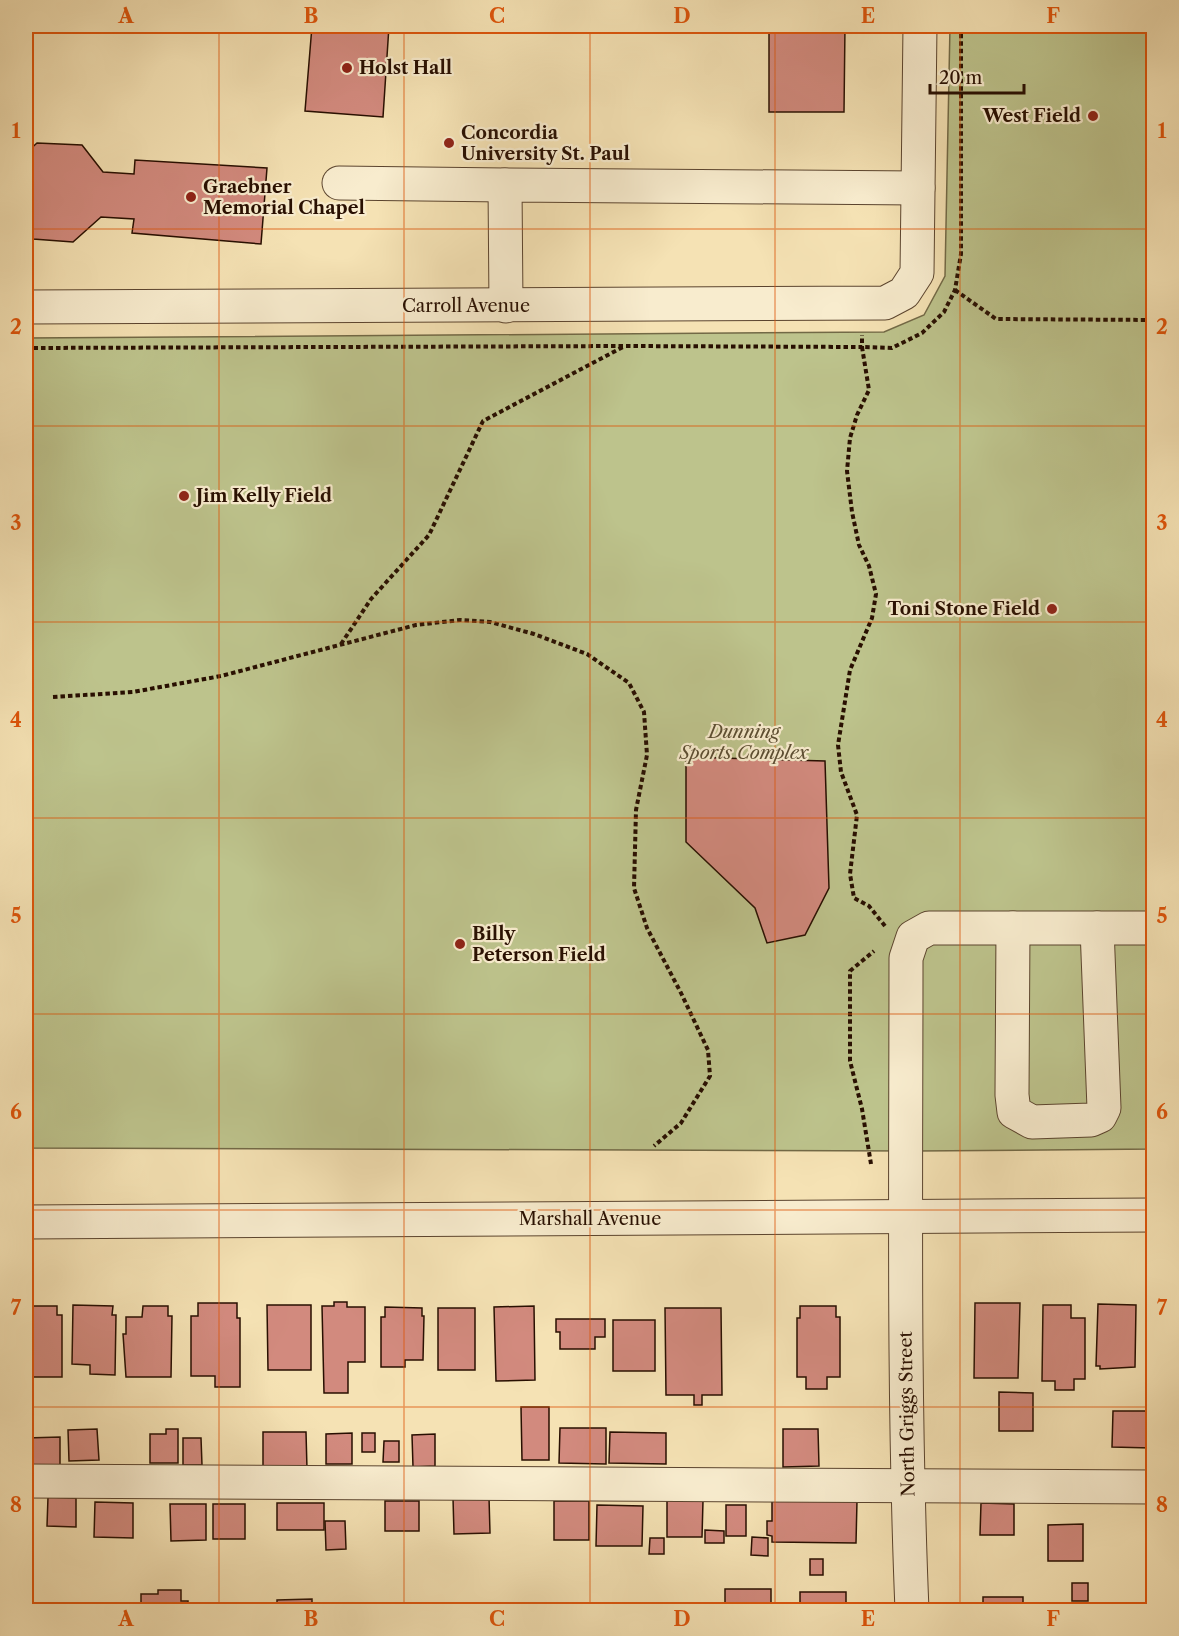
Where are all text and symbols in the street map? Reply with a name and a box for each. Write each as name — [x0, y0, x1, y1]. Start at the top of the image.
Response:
text: A — [117, 4, 134, 28]
text: B — [304, 4, 319, 28]
text: C — [489, 4, 505, 28]
text: D — [673, 4, 691, 28]
text: E — [861, 4, 875, 28]
text: F — [1046, 4, 1060, 28]
place label: Holst Hall — [359, 57, 452, 79]
scale bar — [930, 57, 1024, 95]
marker: Holst Hall — [340, 61, 354, 75]
text: 20 m — [939, 67, 983, 89]
place label: West Field — [982, 105, 1081, 127]
marker: West Field — [1086, 109, 1100, 123]
text: 1 — [12, 119, 21, 143]
text: 1 — [1158, 119, 1167, 143]
place label: Concordia University St. Paul — [461, 122, 630, 165]
marker: Concordia University St. Paul — [442, 136, 456, 150]
place label: Graebner Memorial Chapel — [203, 176, 365, 219]
marker: Graebner Memorial Chapel — [184, 190, 198, 204]
street label: Carroll Avenue — [402, 295, 530, 317]
text: 2 — [10, 315, 22, 339]
text: 2 — [1156, 315, 1168, 339]
place label: Jim Kelly Field — [193, 485, 332, 507]
marker: Jim Kelly Field — [177, 489, 191, 503]
text: 3 — [10, 511, 22, 535]
text: 3 — [1156, 511, 1168, 535]
place label: Toni Stone Field — [888, 598, 1040, 620]
marker: Toni Stone Field — [1045, 602, 1059, 616]
text: 4 — [10, 708, 22, 732]
text: 4 — [1156, 708, 1168, 732]
park label: Dunning Sports Complex — [679, 721, 810, 764]
text: 5 — [10, 904, 22, 928]
text: 5 — [1156, 904, 1168, 928]
place label: Billy Peterson Field — [472, 923, 606, 966]
marker: Billy Peterson Field — [453, 937, 467, 951]
text: 6 — [10, 1100, 22, 1124]
text: 6 — [1156, 1100, 1168, 1124]
street label: Marshall Avenue — [519, 1208, 661, 1230]
text: 7 — [11, 1296, 22, 1320]
text: 7 — [1157, 1296, 1168, 1320]
street label: North Griggs Street — [895, 1330, 919, 1497]
text: 8 — [10, 1493, 22, 1517]
text: 8 — [1156, 1493, 1168, 1517]
text: A — [117, 1607, 134, 1631]
text: B — [304, 1607, 319, 1631]
text: C — [489, 1607, 505, 1631]
text: D — [673, 1607, 691, 1631]
text: E — [861, 1607, 875, 1631]
text: F — [1046, 1607, 1060, 1631]

